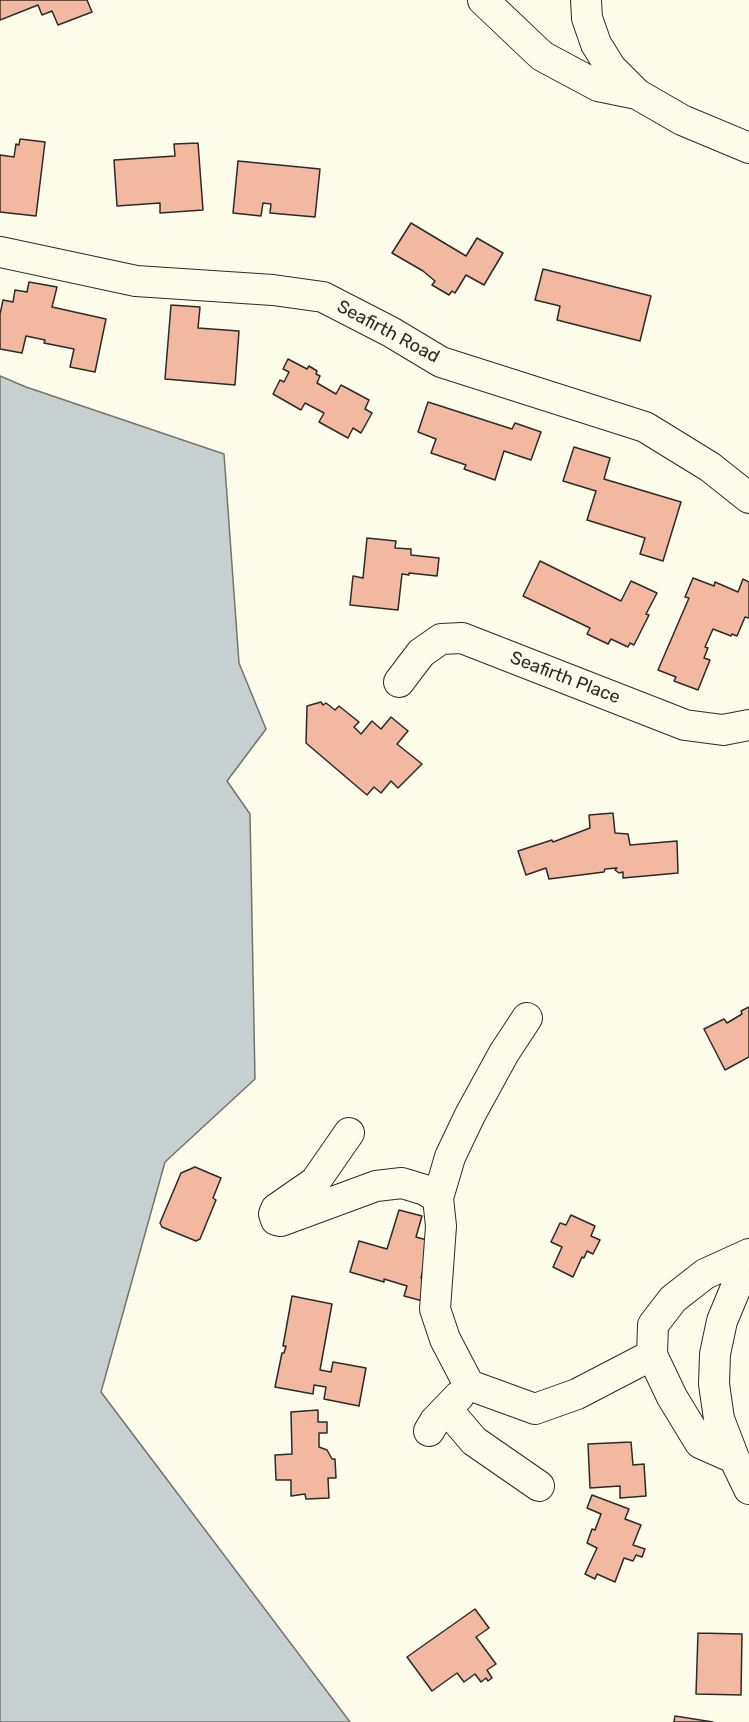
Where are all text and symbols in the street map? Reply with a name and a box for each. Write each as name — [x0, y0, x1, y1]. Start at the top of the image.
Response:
street label: Seafirth Road — [333, 296, 443, 368]
street label: Seafirth Place — [507, 647, 623, 709]

